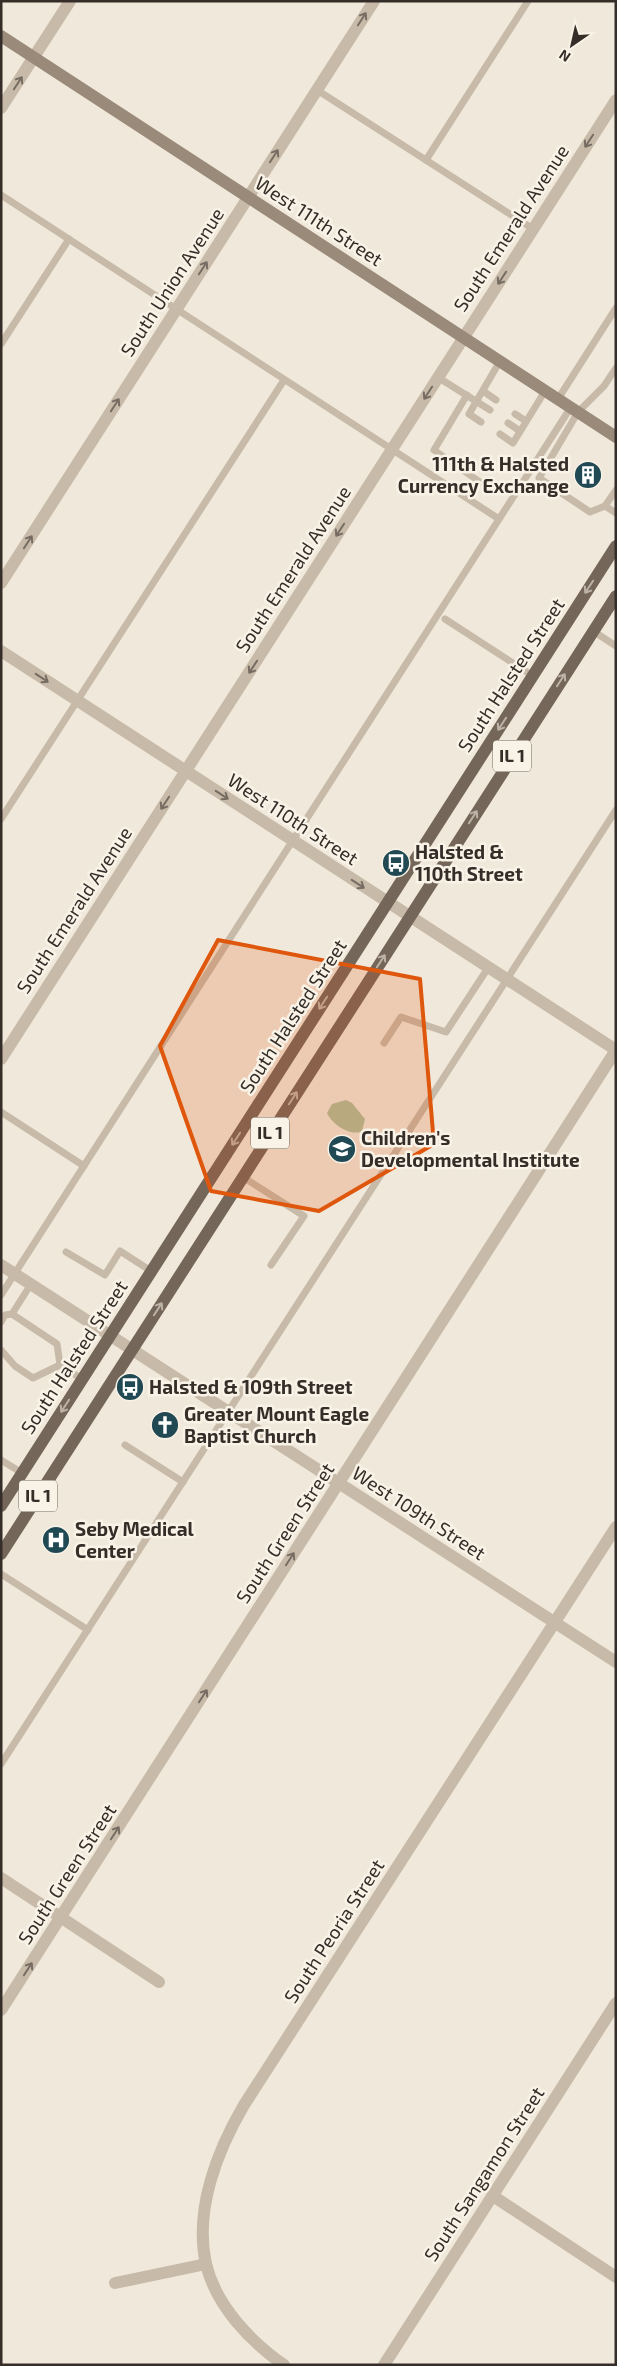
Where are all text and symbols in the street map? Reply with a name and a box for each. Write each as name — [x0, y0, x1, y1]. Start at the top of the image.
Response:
one-way arrow — [357, 13, 367, 27]
north arrow — [547, 20, 597, 70]
text: N — [556, 46, 573, 66]
one-way arrow — [13, 76, 23, 90]
one-way arrow — [584, 134, 594, 148]
street label: South Emerald Avenue — [448, 140, 573, 315]
one-way arrow — [269, 149, 280, 163]
street label: West 111th Street — [251, 171, 387, 270]
street label: South Union Avenue — [115, 203, 228, 360]
one-way arrow — [198, 261, 208, 275]
one-way arrow — [497, 271, 507, 285]
one-way arrow — [423, 386, 433, 400]
one-way arrow — [110, 398, 120, 412]
place label: 111th & Halsted Currency Exchange — [398, 452, 569, 498]
building icon: 111th & Halsted Currency Exchange — [573, 460, 603, 490]
street label: South Emerald Avenue — [230, 481, 355, 656]
one-way arrow — [335, 523, 346, 537]
one-way arrow — [23, 535, 33, 549]
one-way arrow — [584, 580, 595, 594]
street label: South Halsted Street — [452, 594, 569, 756]
one-way arrow — [247, 659, 257, 673]
one-way arrow — [35, 672, 49, 683]
one-way arrow — [557, 674, 567, 688]
one-way arrow — [497, 716, 507, 730]
road number: IL 1 — [493, 740, 531, 771]
street label: West 110th Street — [224, 768, 363, 869]
one-way arrow — [215, 790, 229, 800]
one-way arrow — [160, 796, 170, 810]
one-way arrow — [468, 810, 479, 824]
street label: South Emerald Avenue — [11, 822, 136, 997]
place label: Halsted & 110th Street — [415, 840, 523, 885]
bus stop icon: Halsted & 110th Street — [381, 848, 411, 878]
one-way arrow — [351, 879, 365, 889]
street label: South Halsted Street — [234, 935, 351, 1097]
one-way arrow — [376, 955, 386, 969]
one-way arrow — [318, 995, 328, 1009]
one-way arrow — [288, 1091, 298, 1105]
road number: IL 1 — [251, 1118, 289, 1148]
place label: Children's Developmental Institute — [361, 1126, 580, 1171]
one-way arrow — [230, 1132, 240, 1146]
school or university icon: Children's Developmental Institute — [327, 1134, 357, 1164]
street label: South Halsted Street — [15, 1276, 132, 1438]
one-way arrow — [153, 1302, 163, 1316]
bus stop icon: Halsted & 109th Street — [115, 1372, 145, 1402]
place label: Halsted & 109th Street — [149, 1375, 353, 1398]
one-way arrow — [60, 1399, 70, 1413]
place label: Greater Mount Eagle Baptist Church — [184, 1402, 369, 1447]
church icon: Greater Mount Eagle Baptist Church — [150, 1410, 180, 1440]
street label: South Green Street — [231, 1458, 339, 1607]
street label: West 109th Street — [348, 1461, 490, 1564]
road number: IL 1 — [19, 1480, 57, 1512]
place label: Seby Medical Center — [75, 1517, 195, 1562]
hospital icon: Seby Medical Center — [41, 1525, 71, 1555]
one-way arrow — [286, 1552, 296, 1566]
one-way arrow — [198, 1689, 208, 1703]
street label: South Green Street — [13, 1799, 121, 1948]
one-way arrow — [111, 1826, 121, 1840]
street label: South Peoria Street — [279, 1855, 389, 2007]
one-way arrow — [23, 1963, 33, 1977]
street label: South Sangamon Street — [419, 2082, 549, 2265]

